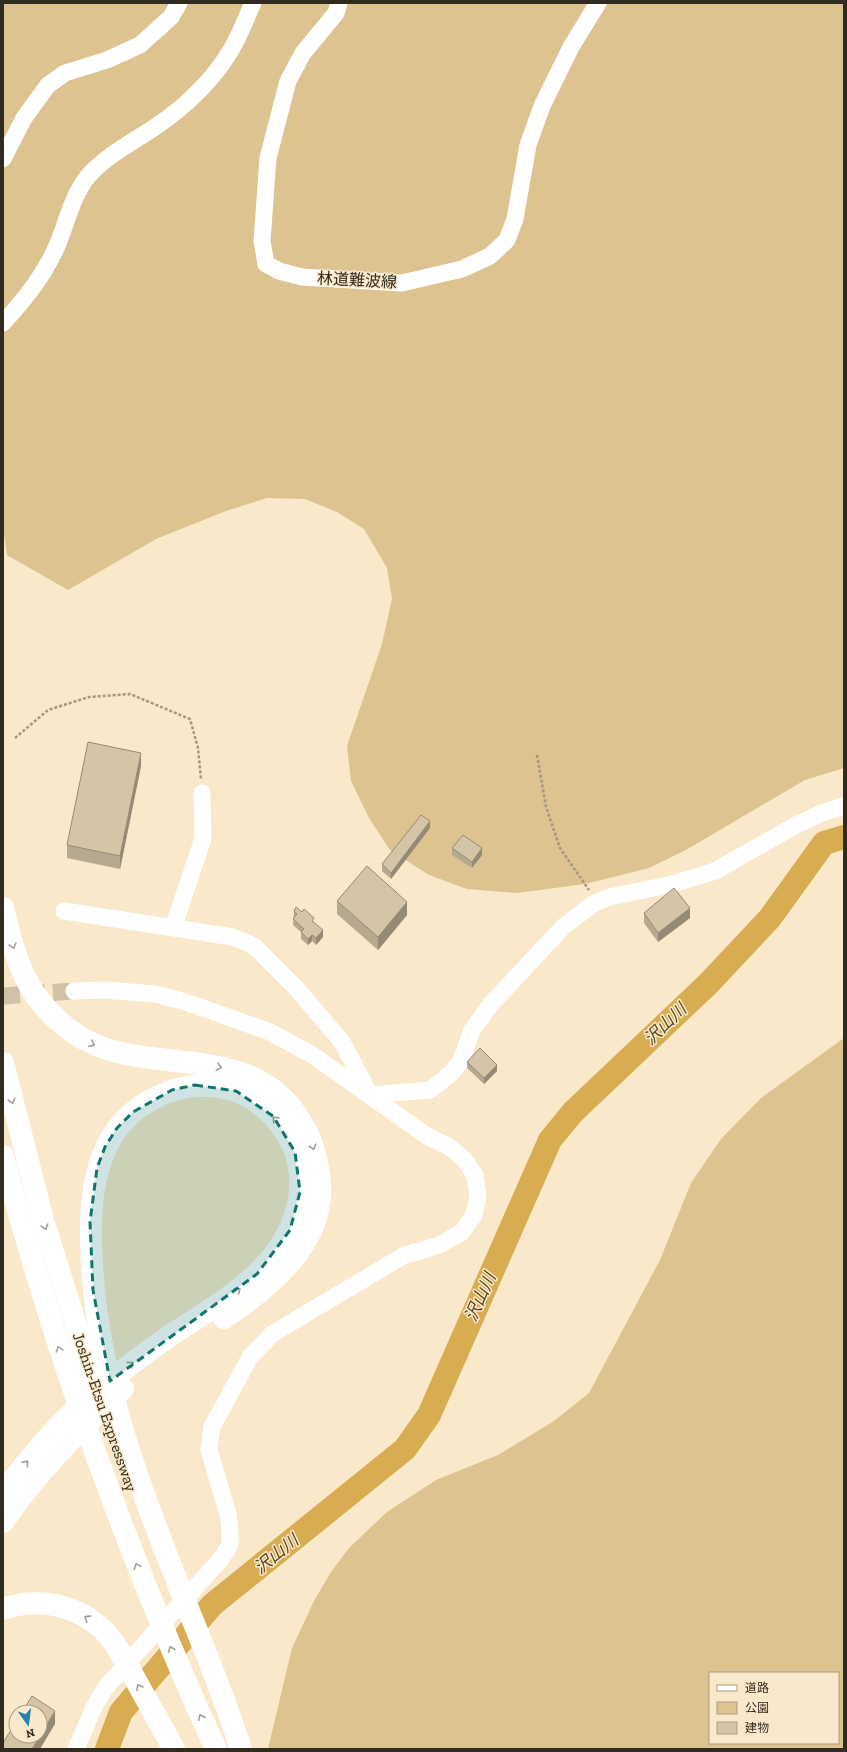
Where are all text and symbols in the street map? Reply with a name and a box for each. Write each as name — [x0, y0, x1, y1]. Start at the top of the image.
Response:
street label: 林道難波線 — [317, 268, 397, 292]
one-way arrow — [8, 942, 17, 949]
water label: 沢山川 — [640, 998, 692, 1049]
one-way arrow — [88, 1039, 95, 1046]
one-way arrow — [216, 1062, 223, 1070]
one-way arrow — [8, 1098, 16, 1104]
one-way arrow — [272, 1116, 279, 1124]
one-way arrow — [308, 1144, 317, 1151]
one-way arrow — [40, 1223, 49, 1230]
water label: 沢山川 — [460, 1268, 500, 1324]
one-way arrow — [233, 1288, 240, 1295]
street label: Joshin-Etsu Expressway — [69, 1330, 141, 1495]
one-way arrow — [56, 1346, 64, 1353]
one-way arrow — [127, 1361, 134, 1369]
one-way arrow — [22, 1460, 29, 1467]
water label: 沢山川 — [250, 1529, 304, 1578]
one-way arrow — [133, 1563, 141, 1570]
one-way arrow — [84, 1616, 91, 1623]
one-way arrow — [168, 1645, 176, 1653]
legend — [709, 1672, 839, 1744]
text: 道路 — [745, 1681, 769, 1695]
one-way arrow — [137, 1684, 144, 1691]
text: 公園 — [745, 1701, 769, 1715]
north arrow — [8, 1704, 48, 1744]
one-way arrow — [198, 1713, 206, 1721]
text: 建物 — [745, 1721, 769, 1735]
text: N — [24, 1726, 36, 1741]

